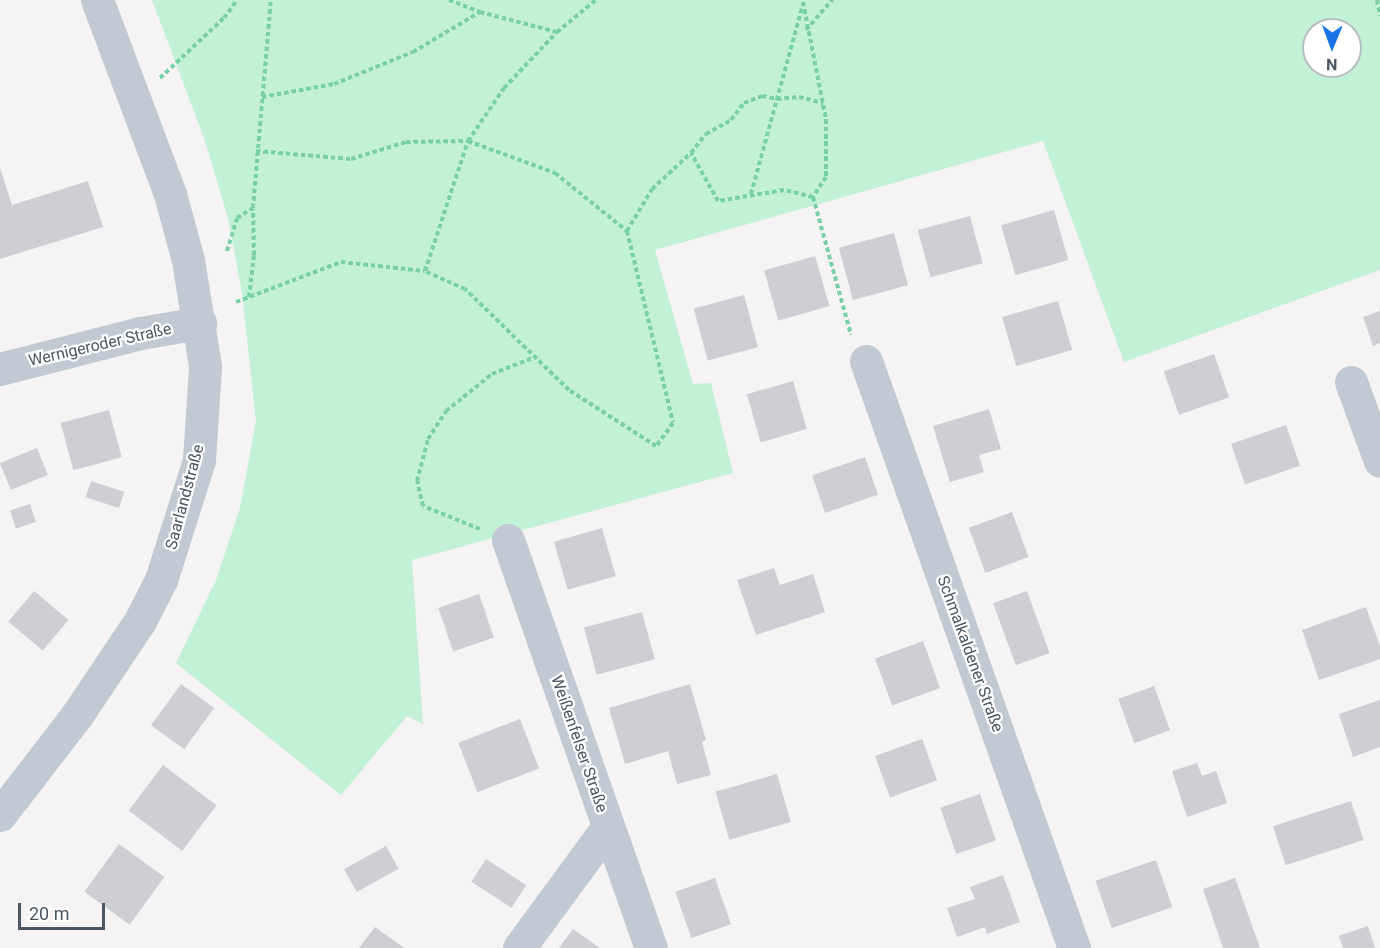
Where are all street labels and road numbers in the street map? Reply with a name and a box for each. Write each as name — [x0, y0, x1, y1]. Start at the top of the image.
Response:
street label: Wernigeroder Straße — [27, 319, 173, 371]
street label: Saarlandstraße — [162, 442, 208, 552]
street label: Schmalkaldener Straße — [933, 573, 1007, 735]
street label: Weißenfelser Straße — [547, 673, 611, 815]

